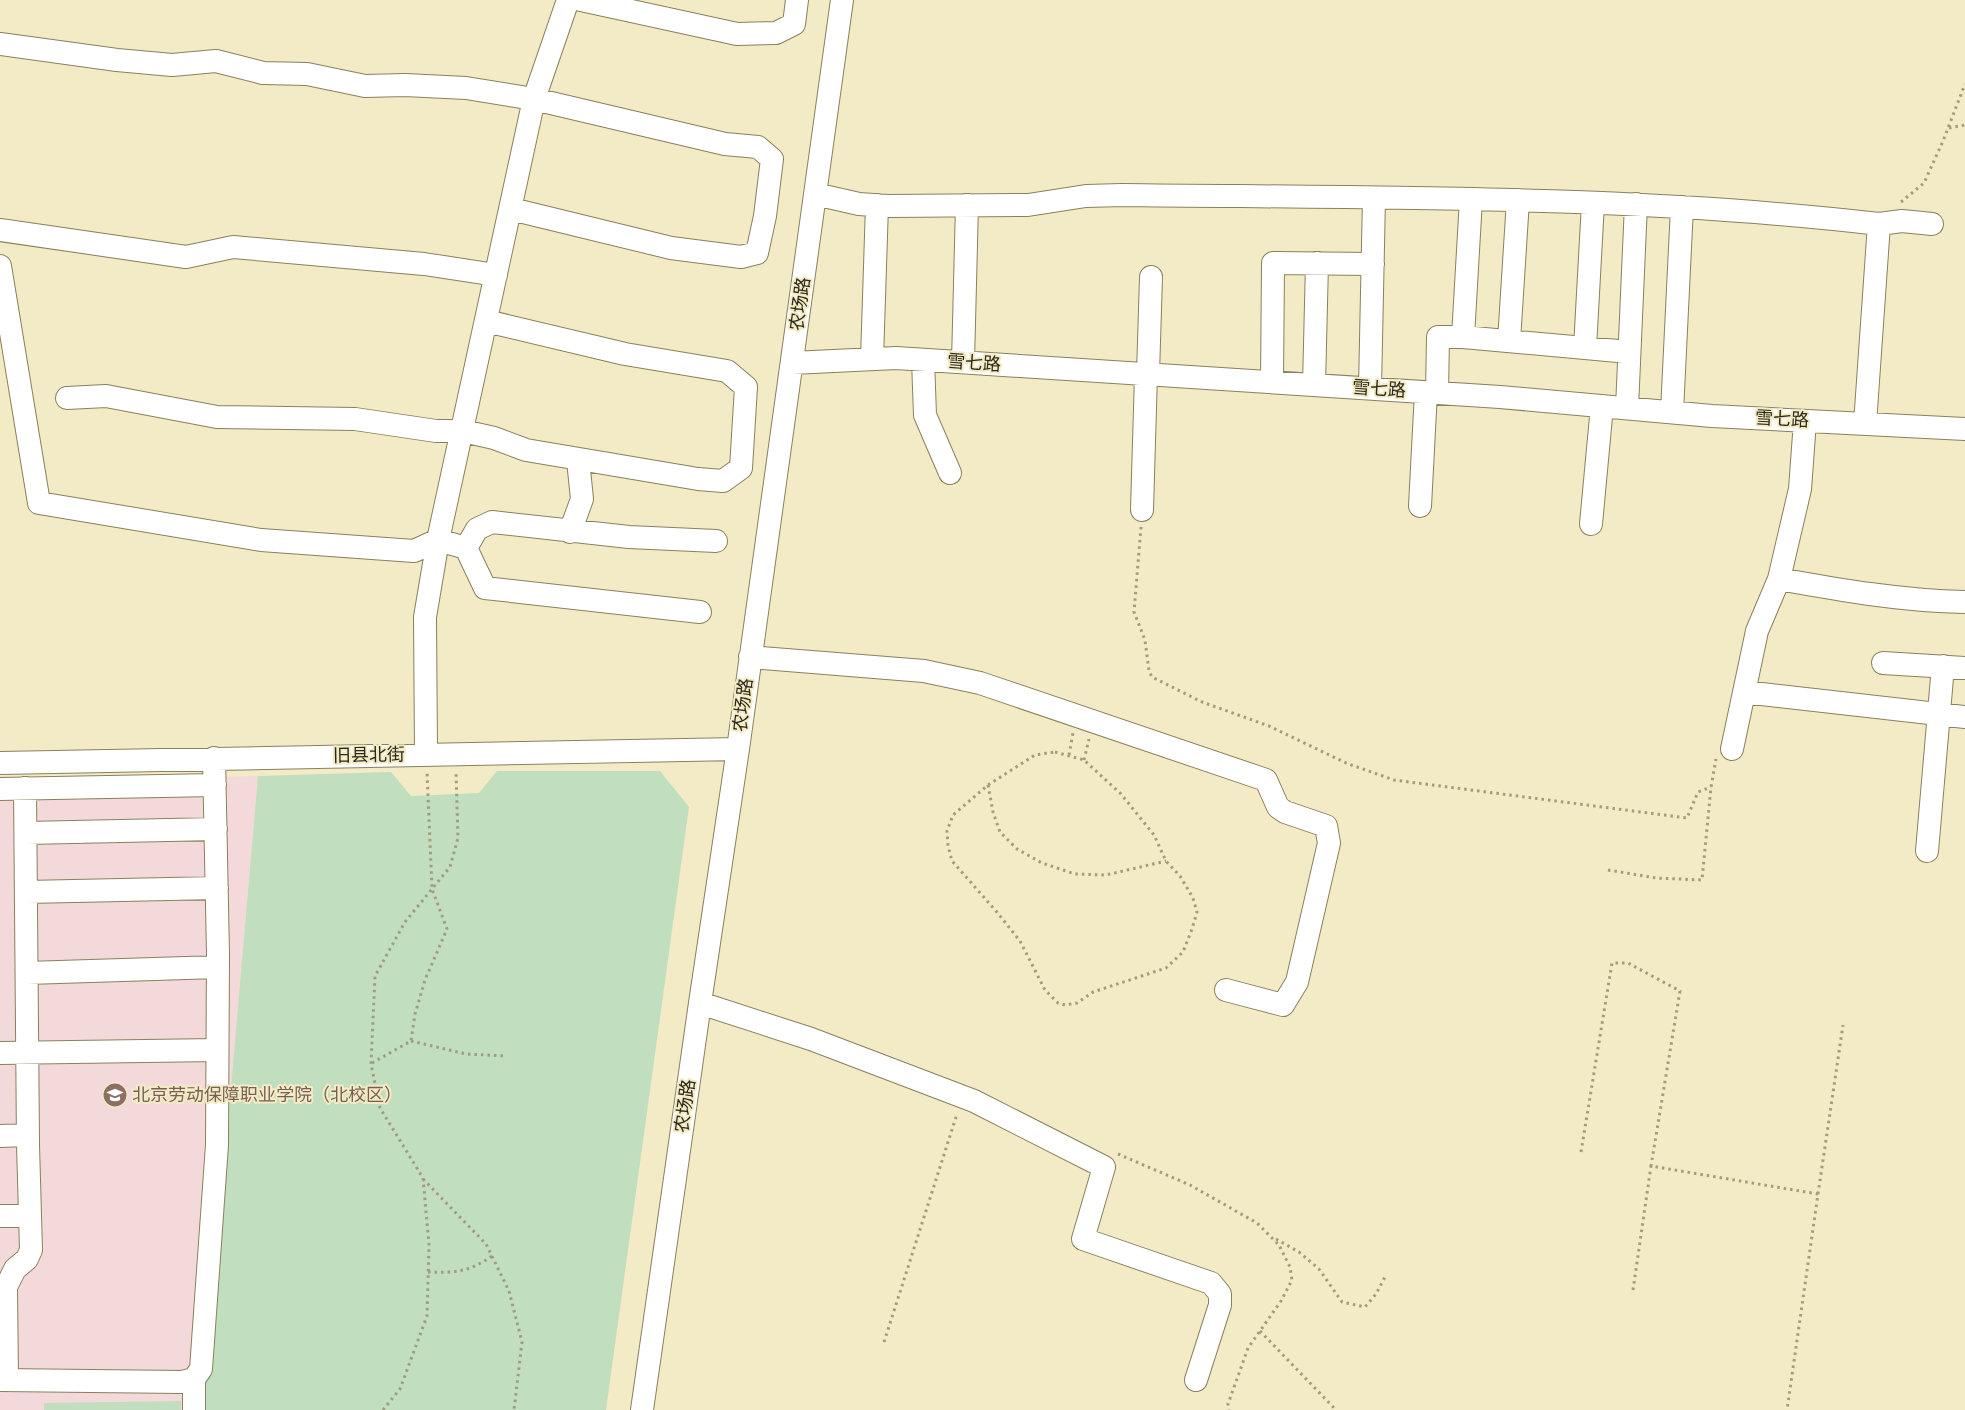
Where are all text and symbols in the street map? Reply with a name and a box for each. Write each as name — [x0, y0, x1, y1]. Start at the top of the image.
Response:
street label: 农场路 — [784, 276, 814, 332]
street label: 雪七路 — [946, 349, 1002, 375]
street label: 雪七路 — [1351, 375, 1407, 401]
street label: 雪七路 — [1755, 406, 1810, 430]
street label: 农场路 — [728, 677, 756, 733]
street label: 旧县北街 — [333, 742, 405, 766]
street label: 农场路 — [669, 1078, 699, 1134]
school or university icon: 北京劳动保障职业学院（北校区） — [102, 1082, 128, 1108]
place label: 北京劳动保障职业学院（北校区） — [132, 1083, 402, 1105]

